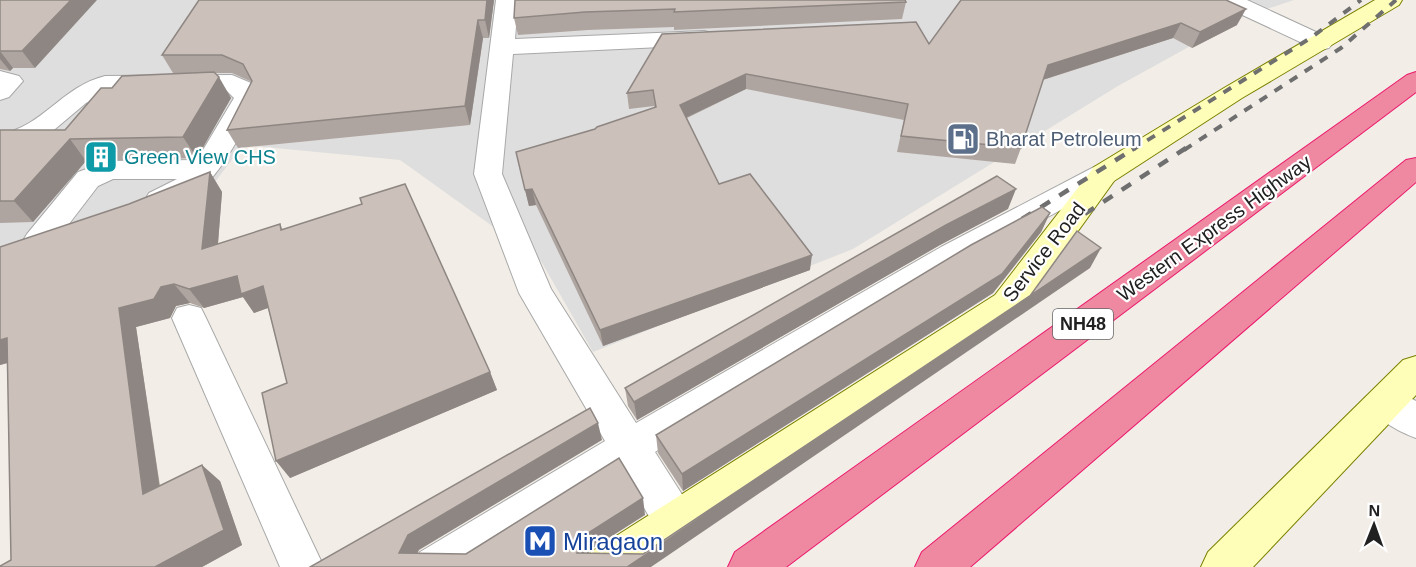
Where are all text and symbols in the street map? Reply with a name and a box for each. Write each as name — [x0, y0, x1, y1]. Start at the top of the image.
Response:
fuel station icon: Bharat Petroleum — [945, 121, 981, 157]
place label: Bharat Petroleum — [986, 128, 1142, 150]
building icon: Green View CHS — [83, 139, 119, 175]
place label: Green View CHS — [124, 146, 276, 168]
street label: Western Express Highway — [1113, 150, 1315, 306]
street label: Service Road — [998, 198, 1090, 306]
road number: NH48 — [1053, 309, 1113, 339]
north arrow — [1344, 495, 1404, 555]
text: N — [1368, 502, 1380, 519]
metro station icon: Miragaon — [522, 523, 558, 559]
place label: Miragaon — [563, 528, 663, 555]

